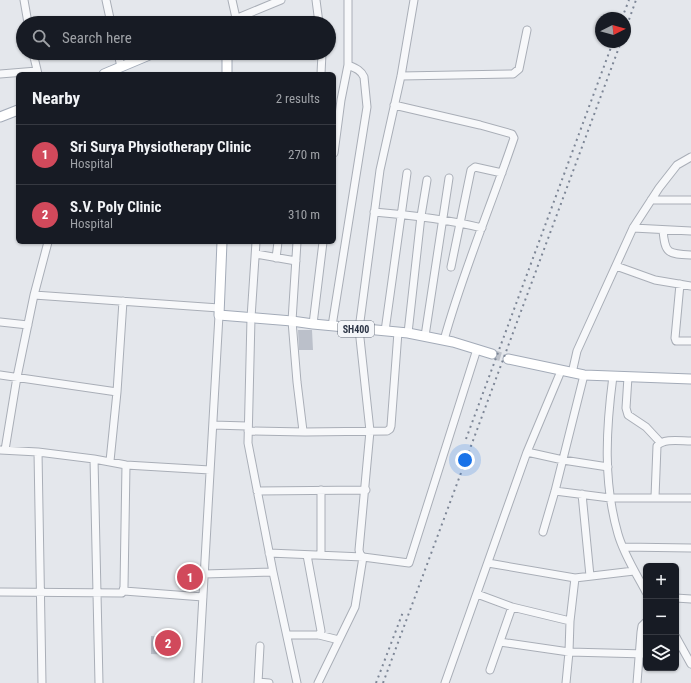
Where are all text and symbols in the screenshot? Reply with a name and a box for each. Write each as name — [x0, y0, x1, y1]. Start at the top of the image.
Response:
north arrow — [595, 12, 631, 48]
search box — [16, 16, 336, 60]
icon: search — [30, 27, 52, 49]
text: Search here — [62, 29, 132, 47]
text: Nearby — [32, 88, 80, 108]
text: 2 results — [276, 91, 320, 106]
text: Sri Surya Physiotherapy Clinic — [70, 138, 251, 156]
text: 1 — [42, 147, 48, 162]
text: 270 m — [288, 147, 320, 162]
text: Hospital — [70, 156, 113, 171]
text: S.V. Poly Clinic — [70, 198, 161, 216]
text: 2 — [42, 207, 48, 222]
text: 310 m — [288, 207, 320, 222]
text: Hospital — [70, 216, 113, 231]
road number: SH400 — [338, 321, 374, 337]
your location — [455, 450, 475, 470]
pin: 1 — [177, 562, 203, 592]
map controls — [643, 563, 679, 671]
button: + — [643, 563, 679, 599]
button: − — [643, 599, 679, 635]
pin: 2 — [155, 628, 181, 658]
button: layers — [643, 635, 679, 671]

